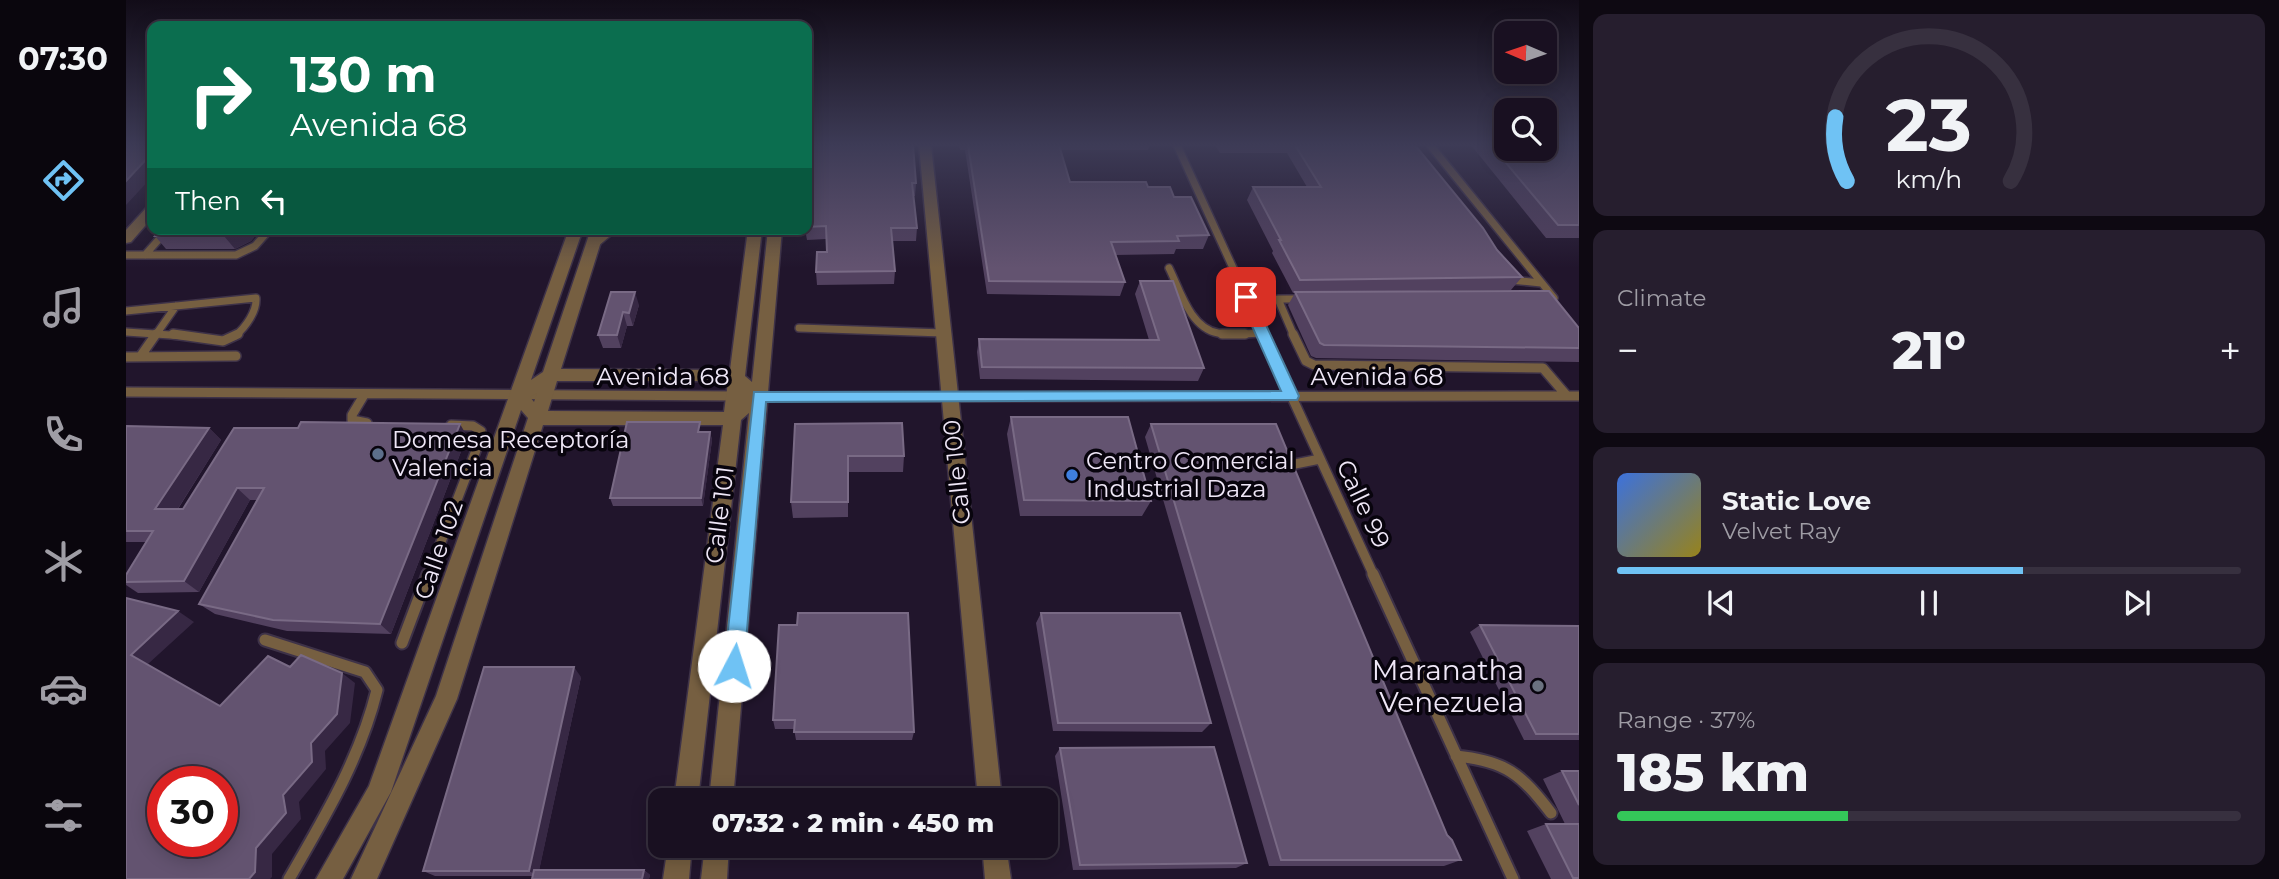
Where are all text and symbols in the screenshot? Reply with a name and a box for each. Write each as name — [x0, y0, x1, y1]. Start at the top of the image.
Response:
north arrow — [1494, 21, 1558, 84]
map controls — [1494, 21, 1557, 161]
text: 07:30 — [18, 39, 108, 78]
text: 130 m — [290, 45, 437, 104]
icon: right — [175, 49, 266, 140]
text: 23 — [1886, 82, 1972, 170]
button: search — [1494, 98, 1557, 161]
text: Avenida 68 — [290, 105, 467, 144]
icon: directions — [39, 156, 88, 205]
text: km/h — [1896, 164, 1962, 194]
icon: left — [255, 182, 293, 220]
text: Then — [175, 185, 241, 217]
pin — [1216, 267, 1276, 327]
icon: arrive — [1227, 278, 1265, 316]
icon: music — [39, 283, 88, 332]
text: Climate — [1617, 284, 1706, 312]
text: 21° — [1892, 319, 1966, 382]
text: − — [1617, 327, 1639, 374]
text: + — [2219, 327, 2241, 374]
street label: Avenida 68 — [596, 362, 730, 391]
street label: Avenida 68 — [1310, 362, 1444, 391]
icon: phone — [39, 410, 88, 459]
street label: Calle 100 — [937, 418, 976, 526]
place label: Domesa Receptoría Valencia — [392, 425, 629, 482]
marker: Domesa Receptoría Valencia — [370, 446, 386, 462]
place label: Centro Comercial Industrial Daza — [1086, 446, 1295, 503]
street label: Calle 99 — [1330, 455, 1396, 552]
street label: Calle 101 — [699, 465, 740, 565]
marker: Centro Comercial Industrial Daza — [1064, 467, 1080, 483]
text: Static Love — [1722, 485, 1871, 517]
street label: Calle 102 — [408, 496, 469, 603]
text: Velvet Ray — [1722, 517, 1840, 545]
icon: climate — [39, 537, 88, 586]
icon: previous — [1702, 584, 1740, 622]
icon: pause — [1910, 584, 1948, 622]
icon: next — [2118, 584, 2156, 622]
position arrow — [697, 629, 771, 703]
place label: Maranatha Venezuela — [1372, 653, 1524, 719]
icon: car — [39, 664, 88, 713]
marker: Maranatha Venezuela — [1530, 678, 1546, 694]
text: Range · 37% — [1617, 706, 1755, 734]
text: 185 km — [1617, 741, 1809, 804]
speed limit sign: 30 — [147, 766, 238, 857]
icon: filters — [39, 791, 88, 840]
text: 07:32 · 2 min · 450 m — [712, 807, 994, 839]

